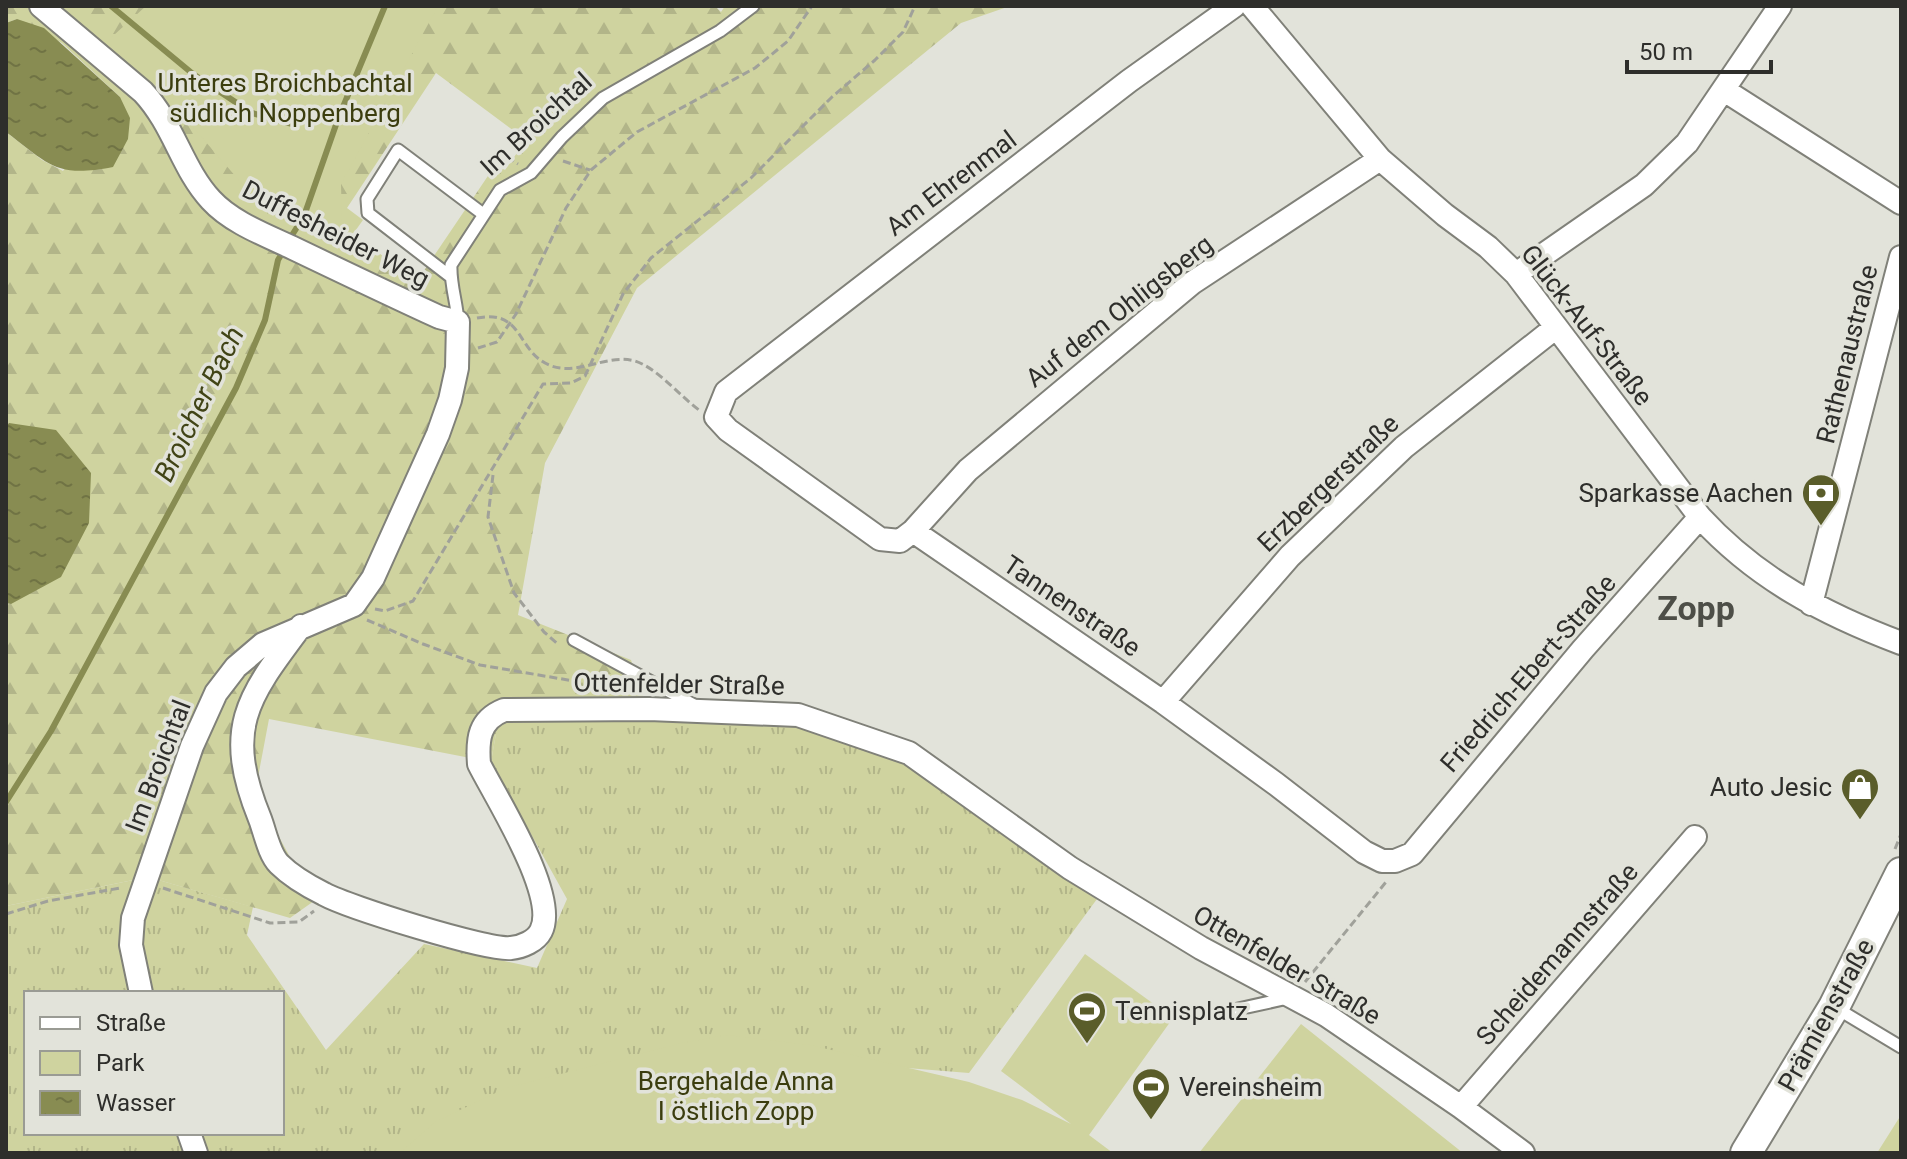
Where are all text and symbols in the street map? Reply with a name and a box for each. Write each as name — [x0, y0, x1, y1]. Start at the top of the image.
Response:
scale bar — [1627, 24, 1771, 74]
text: 50 m — [1639, 38, 1693, 66]
street label: Im Broichtal — [474, 66, 598, 182]
park label: Unteres Broichbachtal südlich Noppenberg — [157, 68, 413, 128]
street label: Am Ehrenmal — [880, 124, 1022, 242]
street label: Duffesheider Weg — [238, 174, 434, 294]
street label: Auf dem Ohligsberg — [1020, 229, 1218, 393]
street label: Glück-Auf-Straße — [1515, 239, 1659, 411]
street label: Rathenaustraße — [1810, 261, 1884, 447]
water label: Broicher Bach — [147, 321, 251, 487]
street label: Erzbergerstraße — [1251, 408, 1405, 558]
bank icon: Sparkasse Aachen — [1800, 472, 1842, 527]
place label: Sparkasse Aachen — [1578, 478, 1793, 508]
street label: Tannenstraße — [998, 549, 1146, 663]
street label: Friedrich-Ebert-Straße — [1434, 568, 1622, 778]
district label: Zopp — [1657, 588, 1735, 628]
street label: Ottenfelder Straße — [573, 667, 785, 701]
street label: Im Broichtal — [119, 696, 197, 836]
shop icon: Auto Jesic — [1839, 766, 1881, 821]
place label: Auto Jesic — [1710, 772, 1832, 802]
street label: Scheidemannstraße — [1470, 857, 1644, 1051]
street label: Ottenfelder Straße — [1188, 899, 1386, 1031]
street label: Prämienstraße — [1772, 933, 1880, 1097]
sports icon: Tennisplatz — [1066, 990, 1108, 1045]
legend — [24, 991, 284, 1135]
place label: Tennisplatz — [1115, 996, 1248, 1026]
text: Straße — [96, 1009, 166, 1037]
text: Park — [96, 1049, 145, 1077]
park label: Bergehalde Anna I östlich Zopp — [638, 1066, 834, 1126]
sports icon: Vereinsheim — [1130, 1066, 1172, 1121]
place label: Vereinsheim — [1179, 1072, 1322, 1102]
text: Wasser — [96, 1089, 176, 1117]

